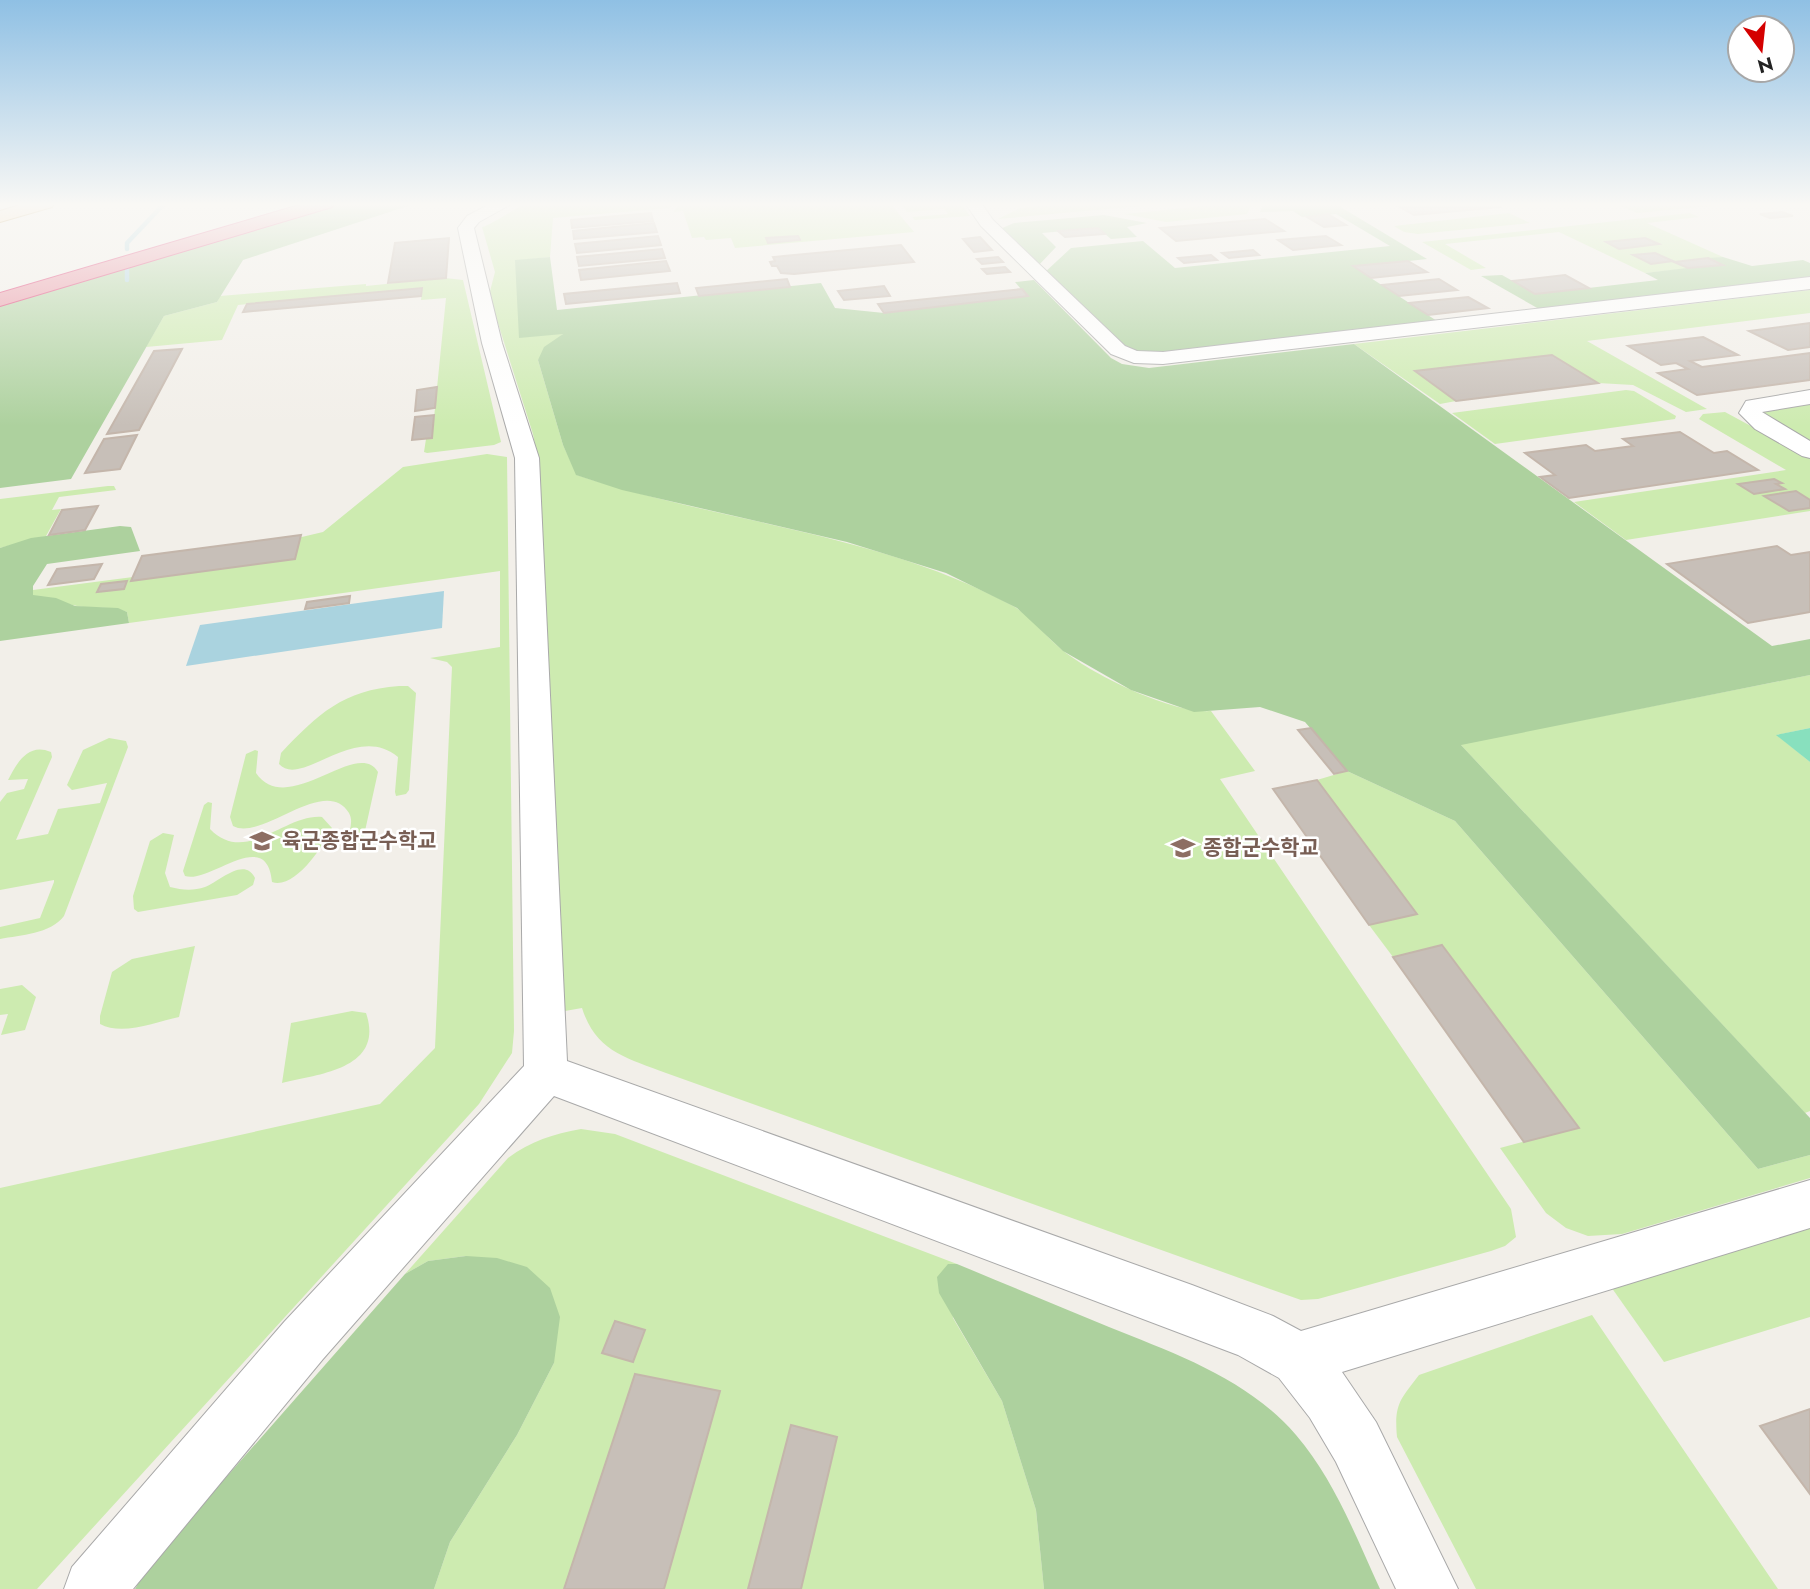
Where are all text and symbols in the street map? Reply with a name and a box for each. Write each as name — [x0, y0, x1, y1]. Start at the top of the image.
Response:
north arrow — [1726, 14, 1796, 84]
text: N — [1754, 50, 1776, 80]
place label: 육군종합군수학교 — [282, 826, 437, 856]
school or university icon: 육군종합군수학교 — [248, 827, 276, 855]
place label: 종합군수학교 — [1203, 833, 1319, 863]
school or university icon: 종합군수학교 — [1169, 834, 1197, 862]

